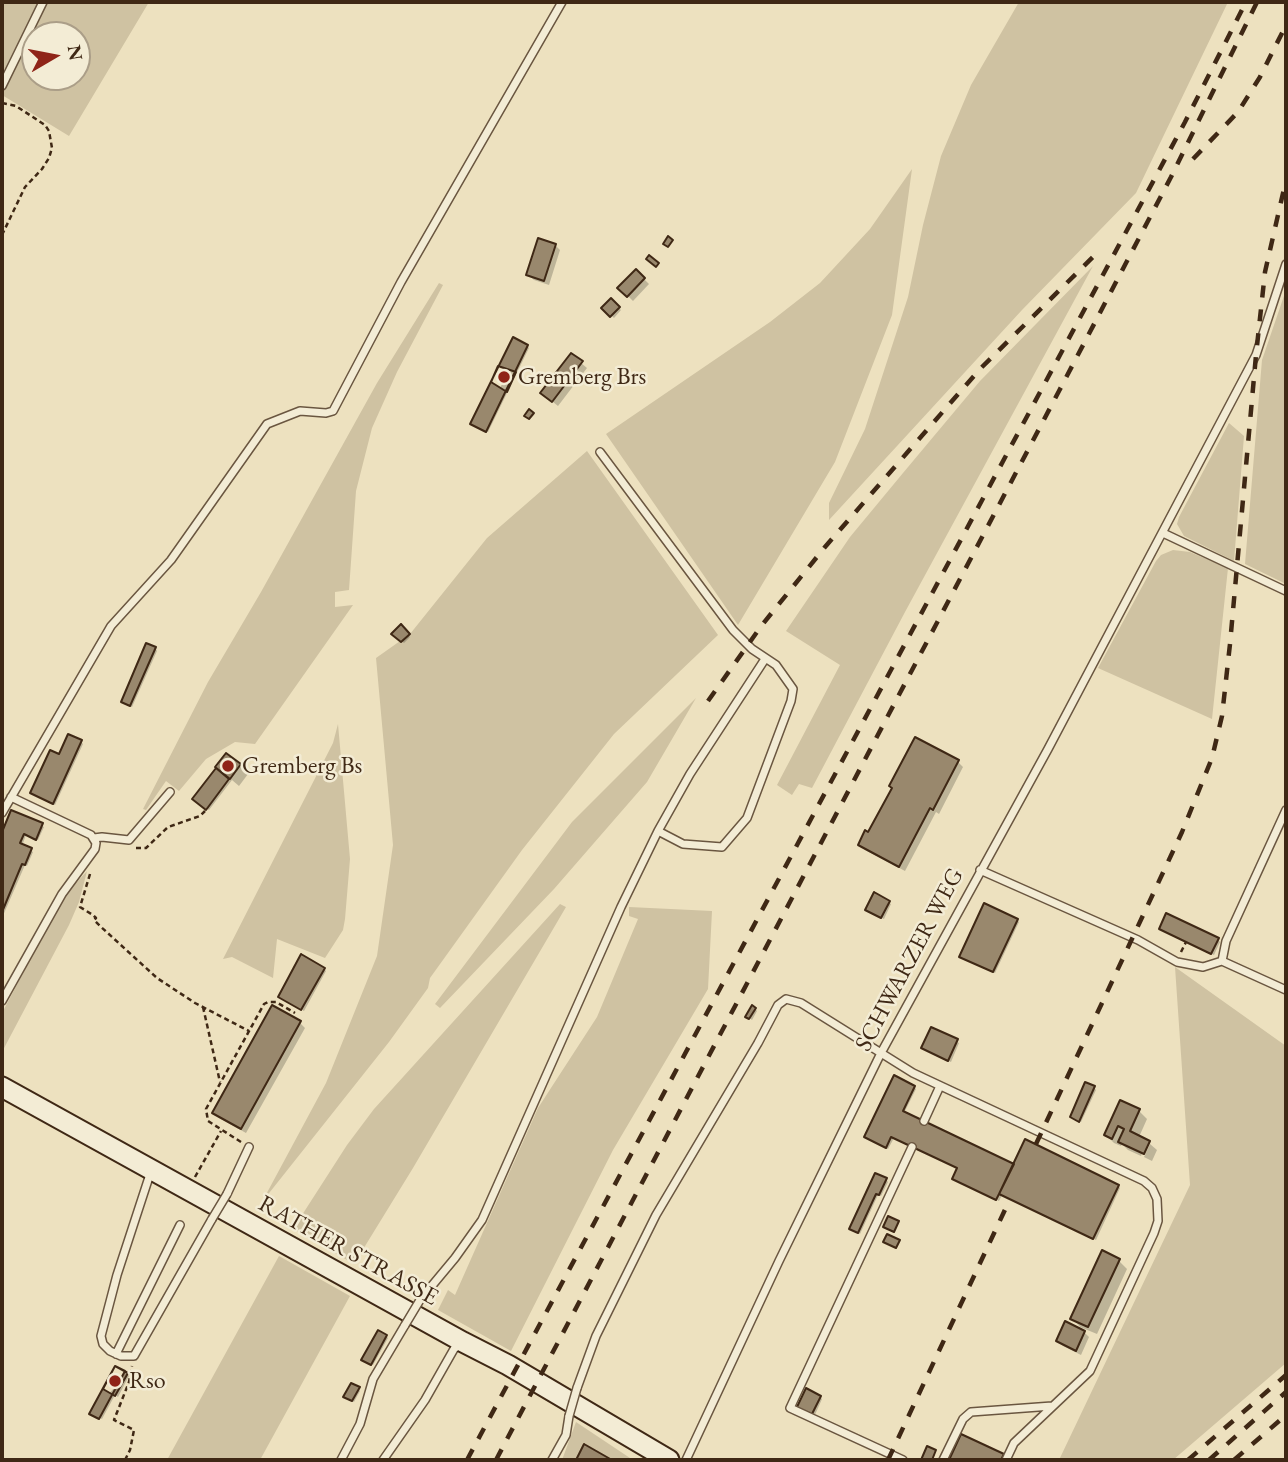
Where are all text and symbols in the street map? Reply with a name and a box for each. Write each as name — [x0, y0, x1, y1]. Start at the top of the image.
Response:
north arrow — [21, 21, 91, 91]
text: N — [62, 43, 89, 62]
place label: Gremberg Brs — [518, 363, 646, 391]
marker: Gremberg Brs — [496, 369, 512, 385]
place label: Gremberg Bs — [242, 752, 362, 780]
marker: Gremberg Bs — [220, 758, 236, 774]
street label: SCHWARZER WEG — [850, 864, 970, 1056]
street label: RATHER STRASSE — [253, 1190, 443, 1312]
place label: Rso — [129, 1367, 166, 1395]
marker: Rso — [107, 1373, 123, 1389]

